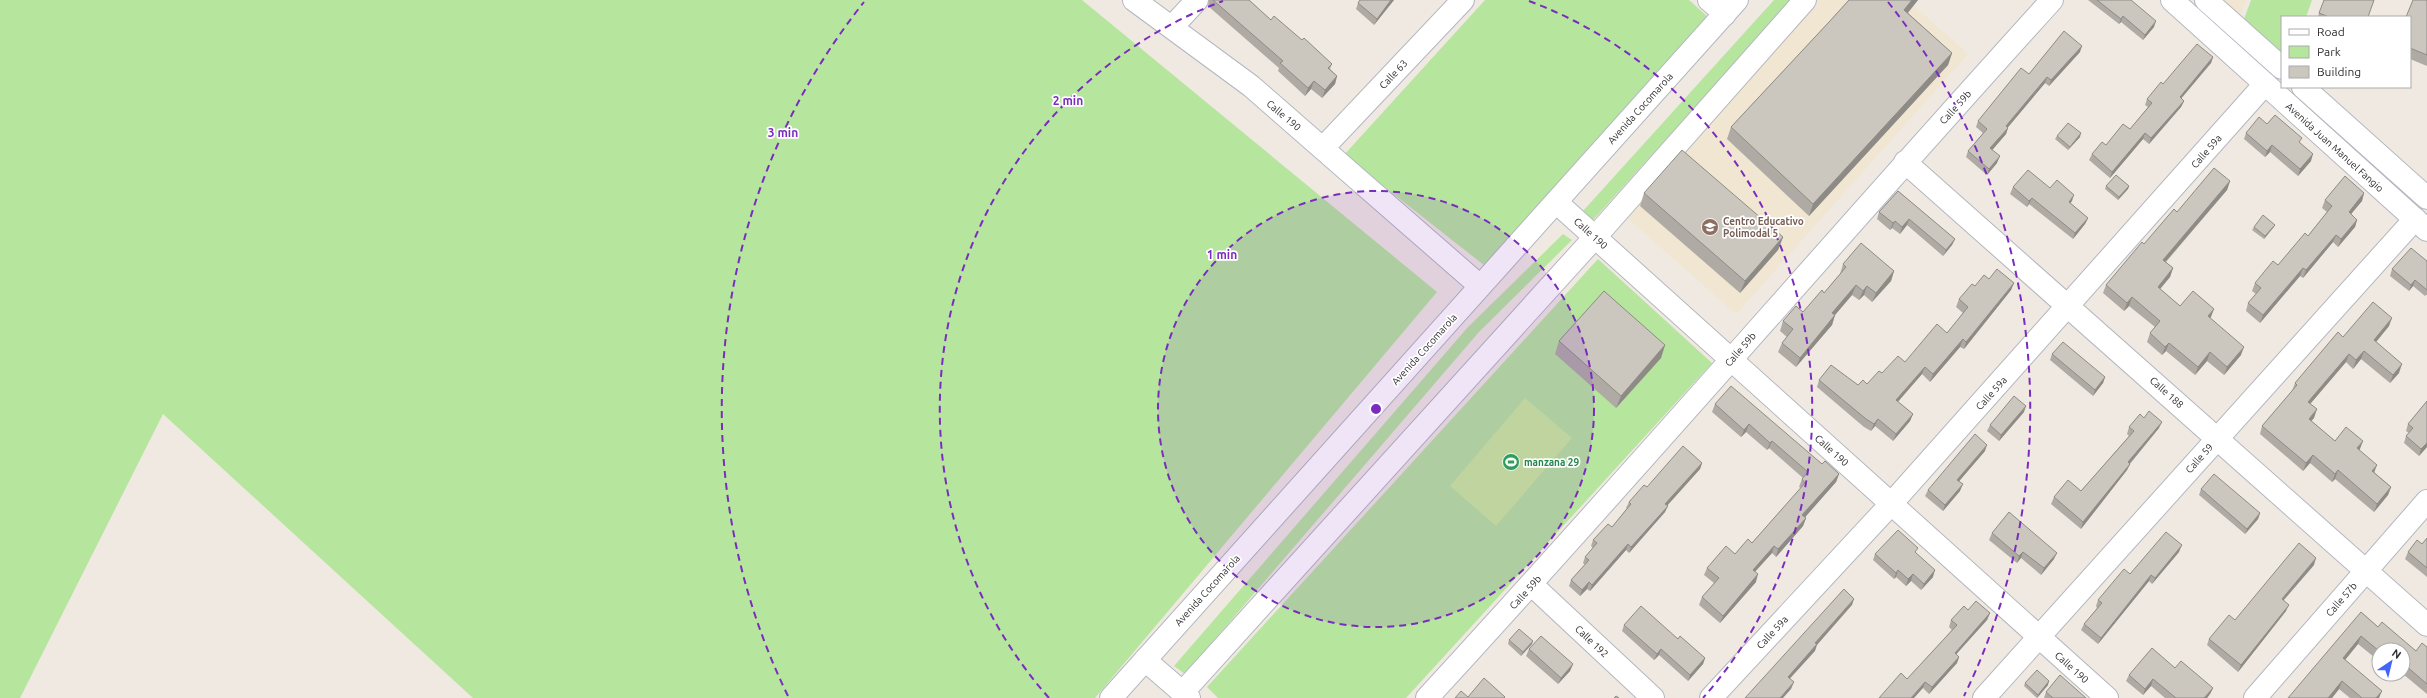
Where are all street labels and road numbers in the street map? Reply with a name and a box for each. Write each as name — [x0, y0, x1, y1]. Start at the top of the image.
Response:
street label: Calle 63 — [1377, 58, 1410, 91]
street label: Avenida Cocomarola — [1606, 71, 1675, 146]
street label: Calle 59b — [1937, 88, 1973, 126]
street label: Calle 190 — [1264, 98, 1303, 133]
street label: Avenida Juan Manuel Fangio — [2284, 101, 2386, 194]
street label: Calle 59a — [2189, 132, 2224, 170]
street label: Calle 190 — [1572, 215, 1610, 252]
street label: Avenida Cocomarola — [1390, 312, 1459, 387]
street label: Calle 59b — [1723, 330, 1758, 369]
street label: Calle 188 — [2148, 374, 2186, 411]
street label: Calle 59a — [1974, 375, 2009, 412]
street label: Calle 190 — [1813, 432, 1851, 469]
street label: Calle 59 — [2183, 441, 2215, 475]
street label: Avenida Cocomarola — [1173, 553, 1242, 628]
street label: Calle 59b — [1507, 573, 1543, 611]
street label: Calle 57b — [2324, 580, 2359, 619]
street label: Calle 59a — [1754, 614, 1790, 651]
street label: Calle 192 — [1573, 623, 1610, 659]
street label: Calle 190 — [2053, 649, 2091, 686]

